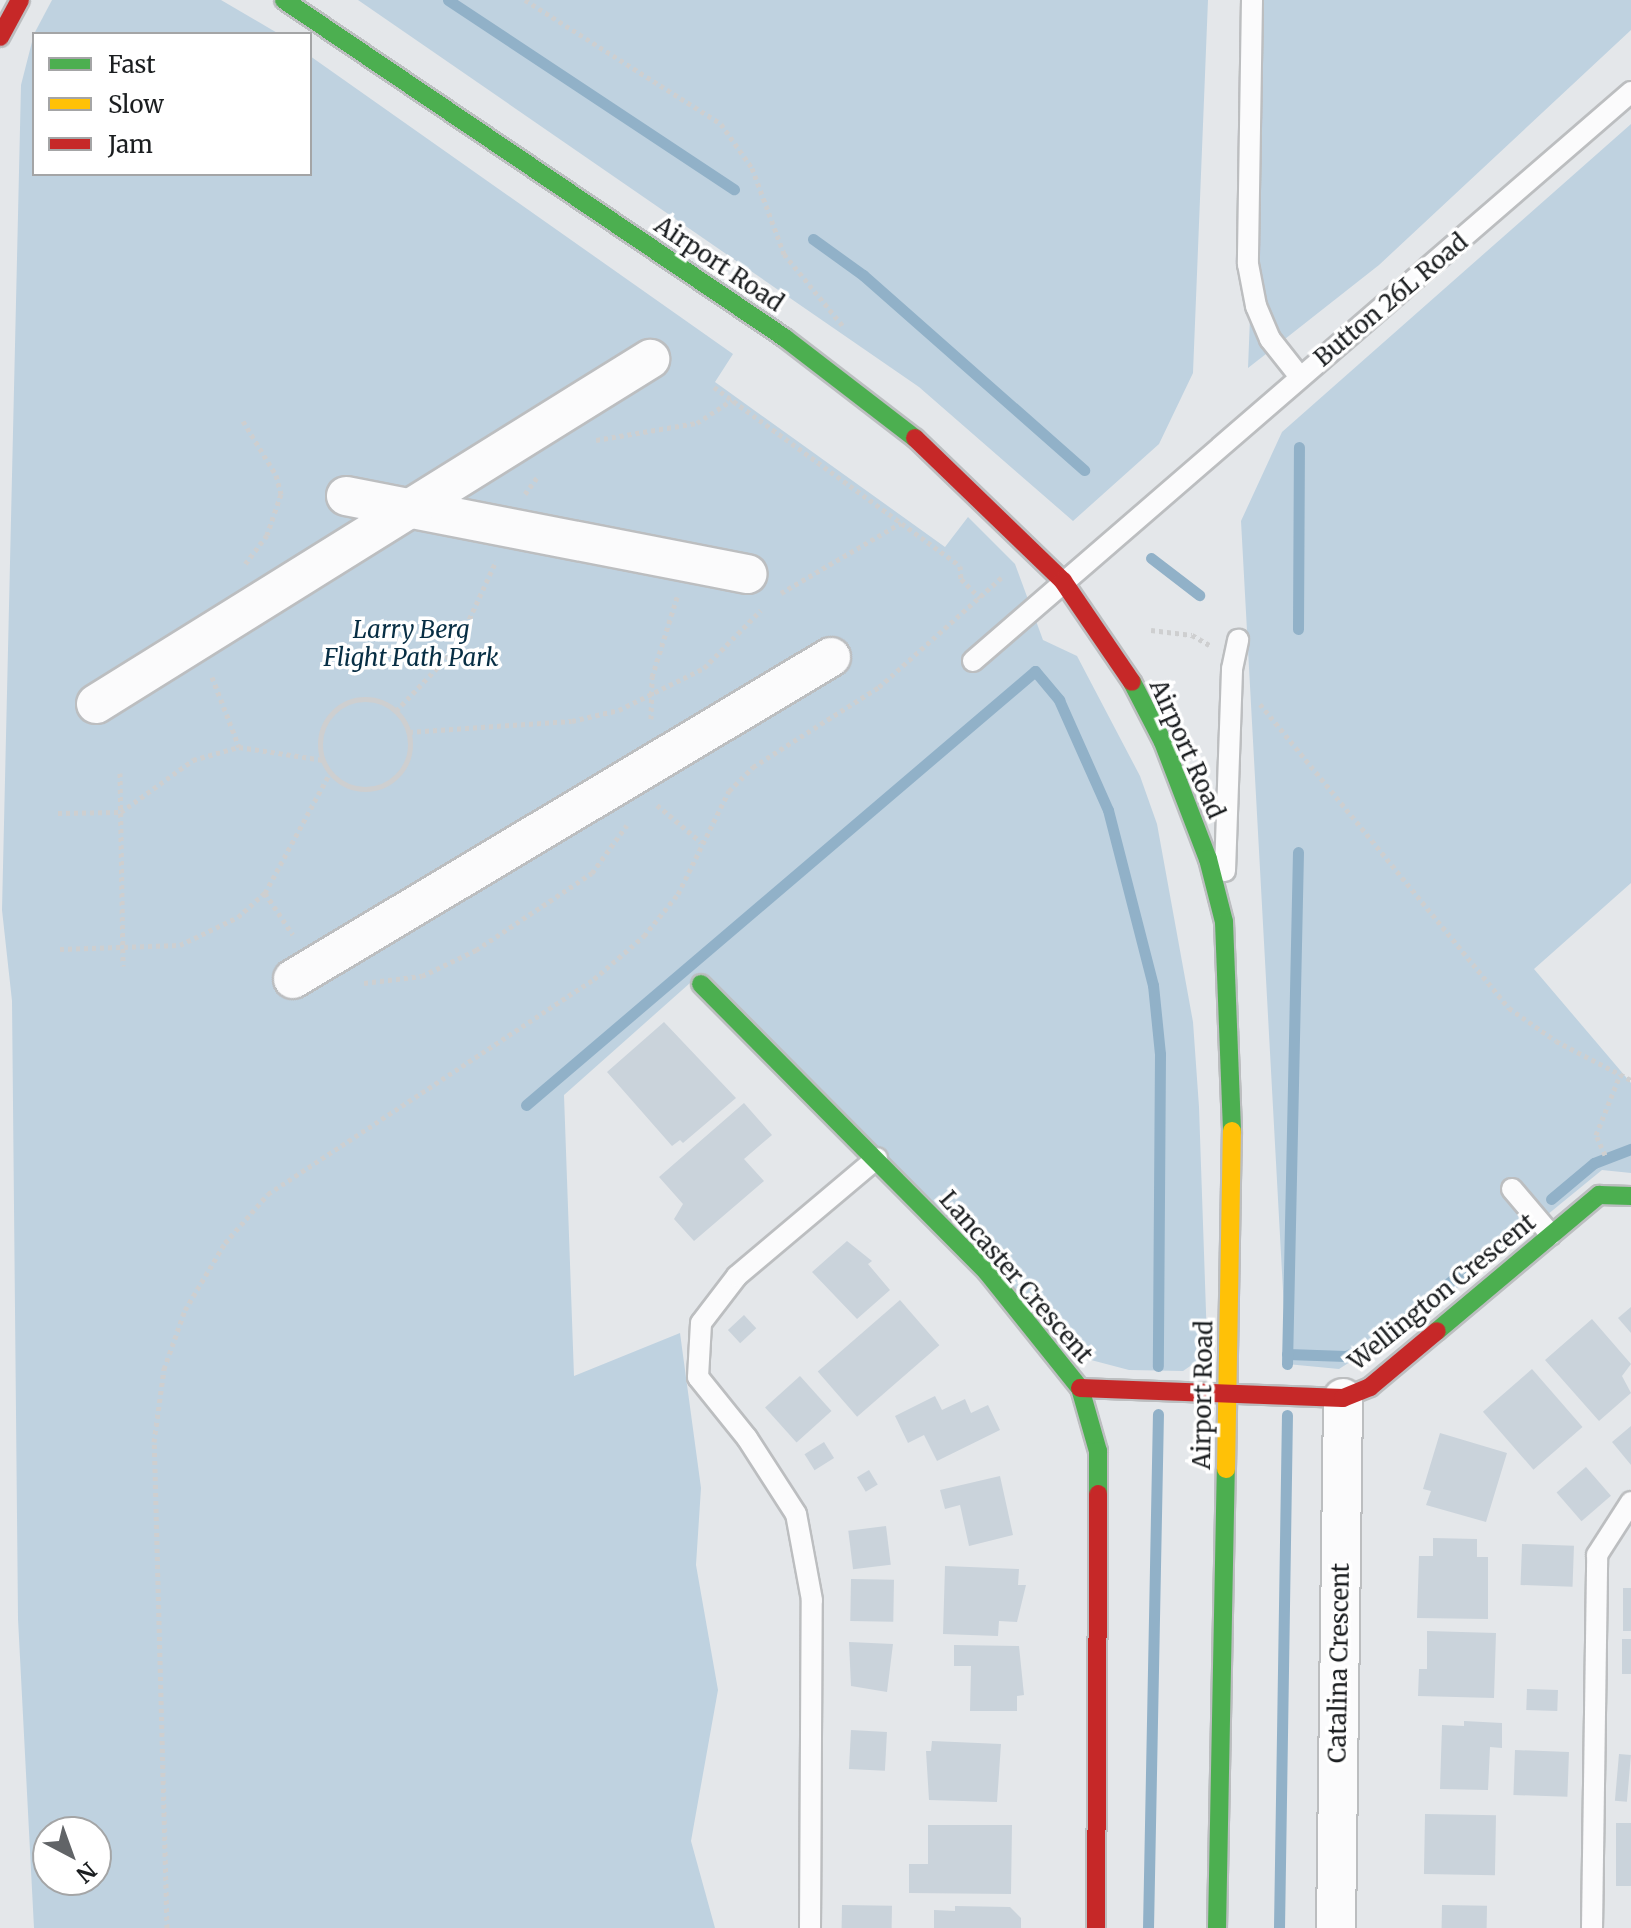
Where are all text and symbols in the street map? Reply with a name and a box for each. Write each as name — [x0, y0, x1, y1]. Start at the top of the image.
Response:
legend — [32, 32, 312, 176]
text: Fast — [108, 49, 156, 80]
text: Slow — [108, 89, 164, 120]
text: Jam — [108, 129, 153, 160]
street label: Airport Road — [649, 210, 789, 318]
street label: Button 26L Road — [1308, 227, 1474, 373]
park label: Larry Berg Flight Path Park — [323, 616, 499, 672]
street label: Airport Road — [1144, 675, 1230, 823]
street label: Lancaster Crescent — [933, 1185, 1099, 1369]
street label: Wellington Crescent — [1343, 1208, 1541, 1376]
street label: Airport Road — [1187, 1320, 1219, 1470]
street label: Catalina Crescent — [1323, 1563, 1355, 1763]
north arrow — [32, 1816, 112, 1896]
text: N — [71, 1856, 102, 1889]

